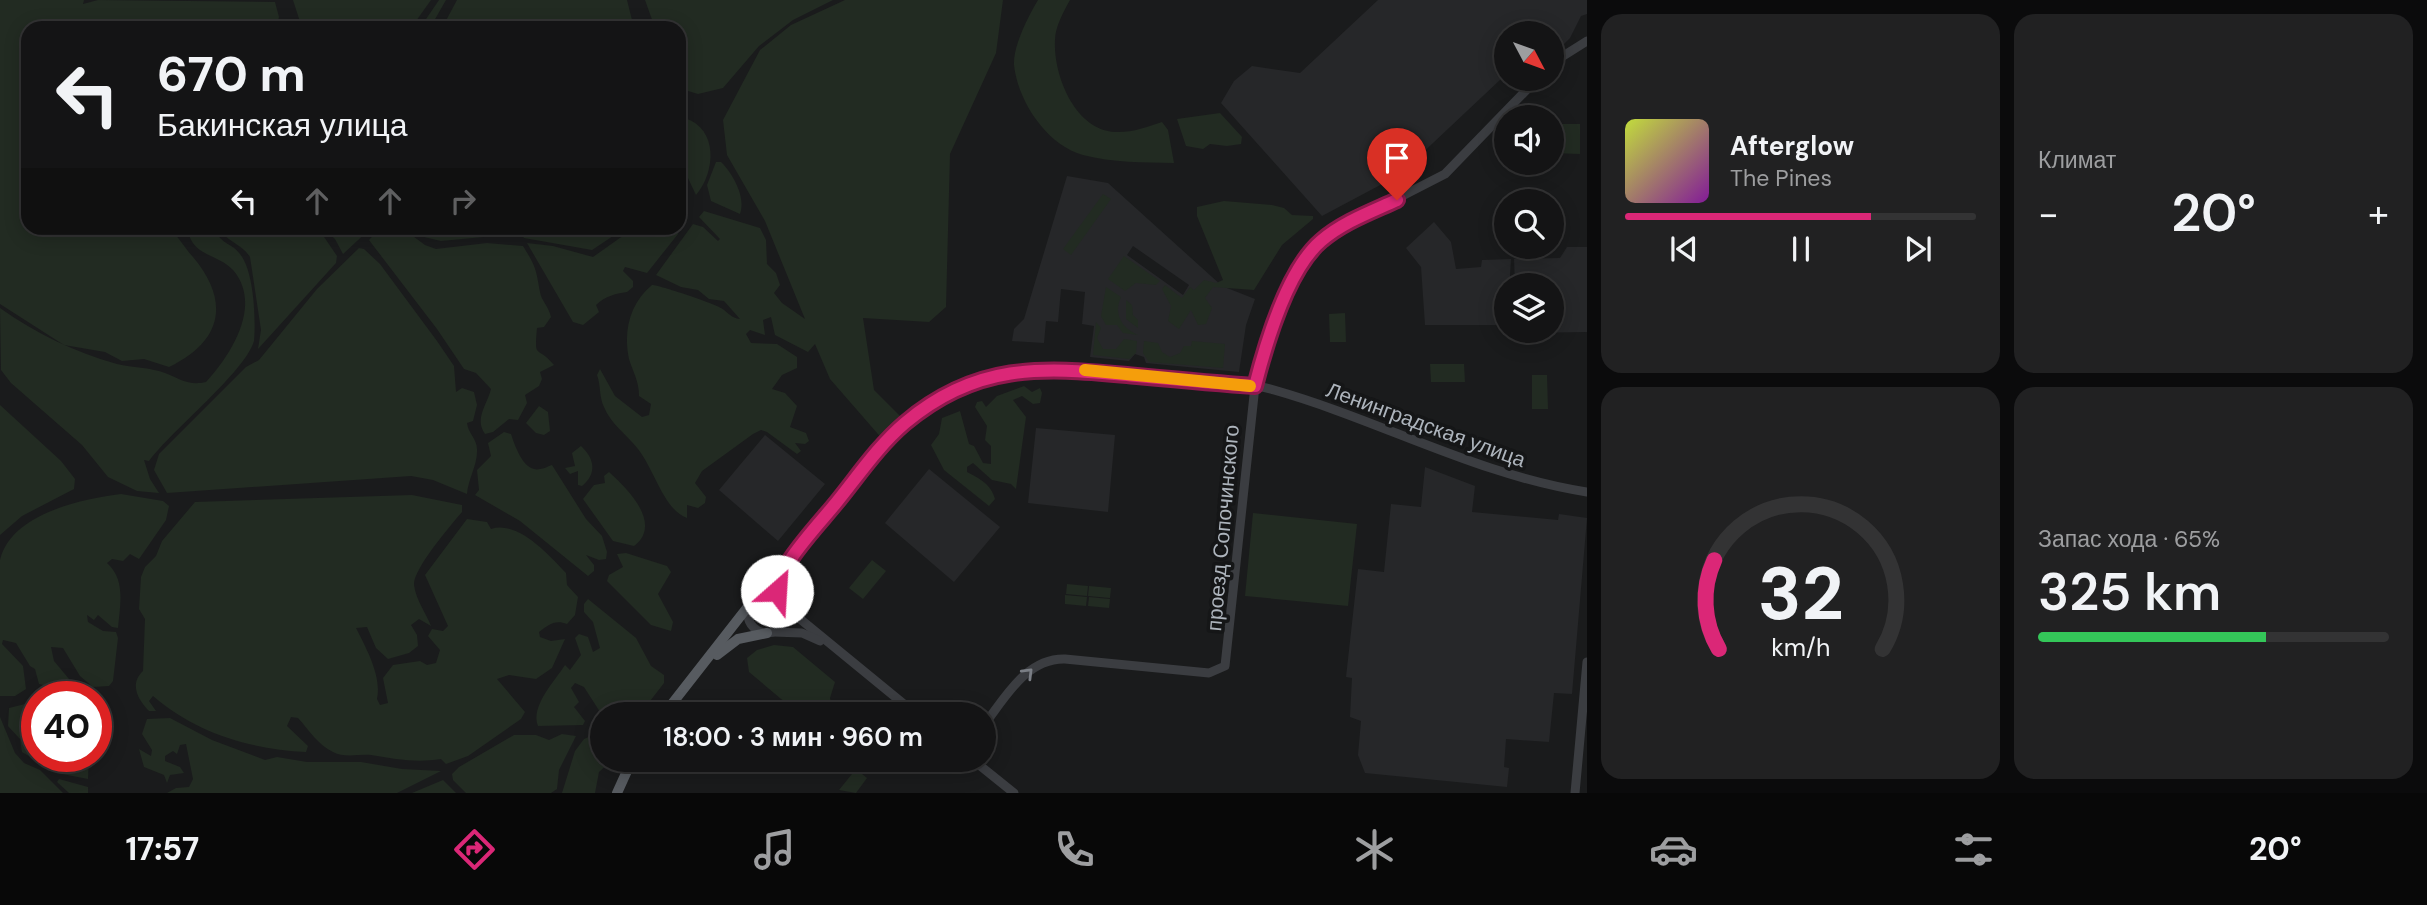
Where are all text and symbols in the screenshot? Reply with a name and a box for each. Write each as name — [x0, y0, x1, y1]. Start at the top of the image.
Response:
north arrow — [1494, 21, 1564, 91]
map controls — [1494, 21, 1564, 343]
text: 670 m — [157, 42, 306, 106]
icon: left — [42, 49, 133, 140]
text: Бакинская улица — [157, 104, 408, 146]
button: sound — [1494, 105, 1564, 175]
pin — [1367, 128, 1427, 200]
text: Afterglow — [1730, 129, 1854, 163]
icon: arrive — [1378, 139, 1416, 177]
text: Климат — [2038, 145, 2116, 175]
text: The Pines — [1730, 163, 1832, 193]
text: 20° — [2171, 179, 2256, 247]
icon: left — [225, 182, 263, 220]
icon: ahead — [298, 182, 336, 220]
icon: ahead — [371, 182, 409, 220]
icon: right — [444, 182, 482, 220]
button: search — [1494, 189, 1564, 259]
text: − — [2038, 189, 2059, 239]
text: + — [2368, 189, 2389, 239]
icon: previous — [1665, 230, 1703, 268]
icon: pause — [1782, 230, 1820, 268]
icon: next — [1899, 230, 1937, 268]
button: layers — [1494, 273, 1564, 343]
street label: Ленинградская улица — [1322, 376, 1530, 474]
street label: проезд Сопочинского — [1200, 424, 1246, 632]
text: Запас хода · 65% — [2038, 524, 2220, 554]
text: 32 — [1758, 547, 1843, 642]
position arrow — [740, 554, 814, 628]
text: 325 km — [2038, 558, 2221, 626]
text: km/h — [1771, 631, 1830, 664]
one-way arrow — [1019, 669, 1032, 682]
speed limit sign: 40 — [21, 681, 112, 772]
text: 18:00 · 3 мин · 960 m — [663, 720, 923, 754]
icon: directions — [450, 825, 499, 874]
icon: music — [750, 825, 799, 874]
icon: phone — [1050, 825, 1099, 874]
icon: climate — [1350, 825, 1399, 874]
icon: car — [1649, 825, 1698, 874]
icon: filters — [1949, 825, 1998, 874]
text: 17:57 — [125, 828, 199, 870]
text: 20° — [2249, 828, 2302, 870]

